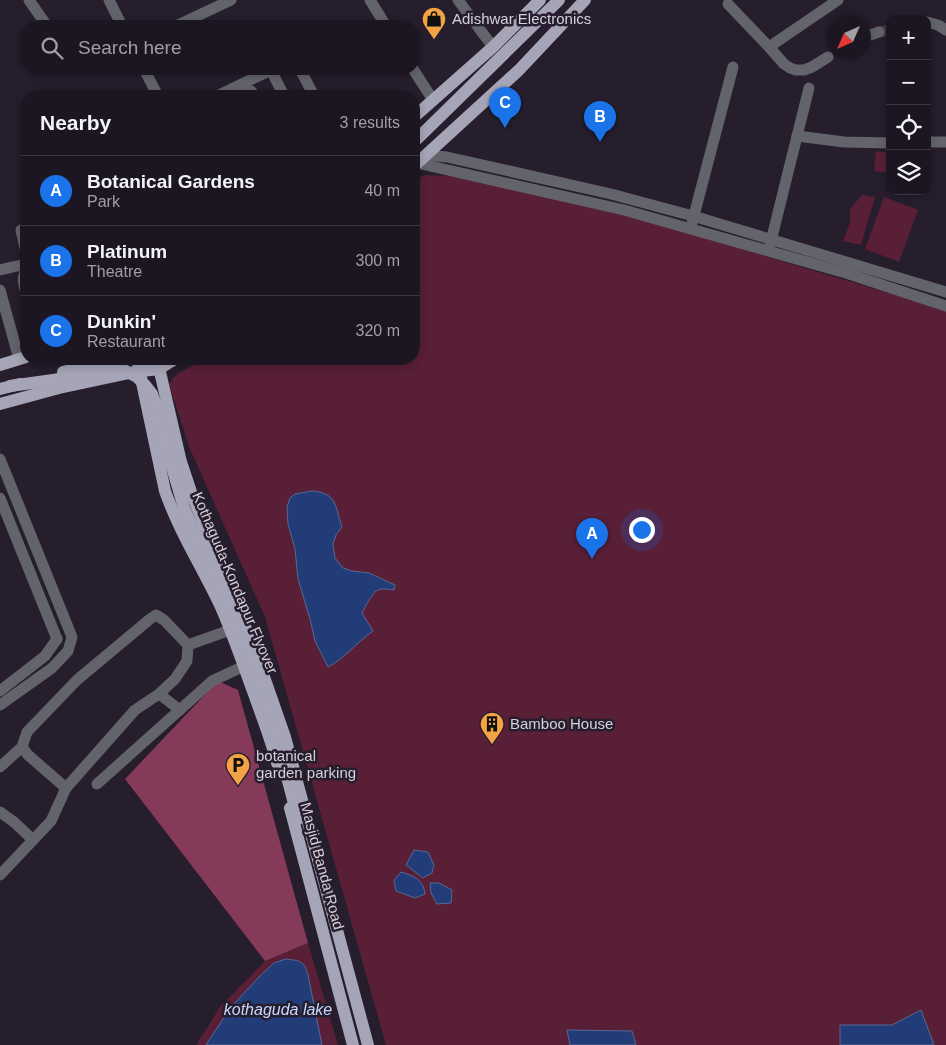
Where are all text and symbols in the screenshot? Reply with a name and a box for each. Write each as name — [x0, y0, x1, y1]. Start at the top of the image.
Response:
shop icon: Adishwar Electronics — [421, 6, 447, 40]
place label: Adishwar Electronics — [452, 10, 591, 27]
north arrow — [826, 15, 871, 60]
map controls — [886, 15, 931, 195]
button: + — [886, 15, 931, 60]
search box — [20, 20, 420, 75]
icon: search — [38, 34, 66, 62]
text: Search here — [78, 37, 182, 58]
button: − — [886, 60, 931, 105]
pin: C — [489, 87, 521, 128]
pin: B — [584, 101, 616, 142]
button: locate — [886, 105, 931, 150]
text: Nearby — [40, 111, 111, 134]
text: 3 results — [340, 114, 400, 131]
button: layers — [886, 150, 931, 195]
text: Botanical Gardens — [87, 171, 255, 192]
text: A — [50, 182, 62, 199]
text: 40 m — [364, 182, 400, 199]
text: Park — [87, 193, 120, 210]
text: Platinum — [87, 241, 167, 262]
text: B — [50, 252, 62, 269]
text: 300 m — [356, 252, 400, 269]
text: Theatre — [87, 263, 142, 280]
text: Dunkin' — [87, 311, 156, 332]
text: C — [50, 322, 62, 339]
text: 320 m — [356, 322, 400, 339]
text: Restaurant — [87, 333, 165, 350]
street label: Kothaguda-Kondapur Flyover — [189, 489, 282, 676]
your location — [629, 517, 655, 543]
pin: A — [576, 518, 608, 559]
building icon: Bamboo House — [479, 711, 505, 745]
place label: Bamboo House — [510, 715, 613, 732]
place label: botanical garden parking — [256, 747, 356, 781]
parking icon: botanical garden parking — [225, 752, 251, 786]
street label: Masjid Banda Road — [297, 800, 348, 931]
water label: kothaguda lake — [224, 1001, 332, 1018]

